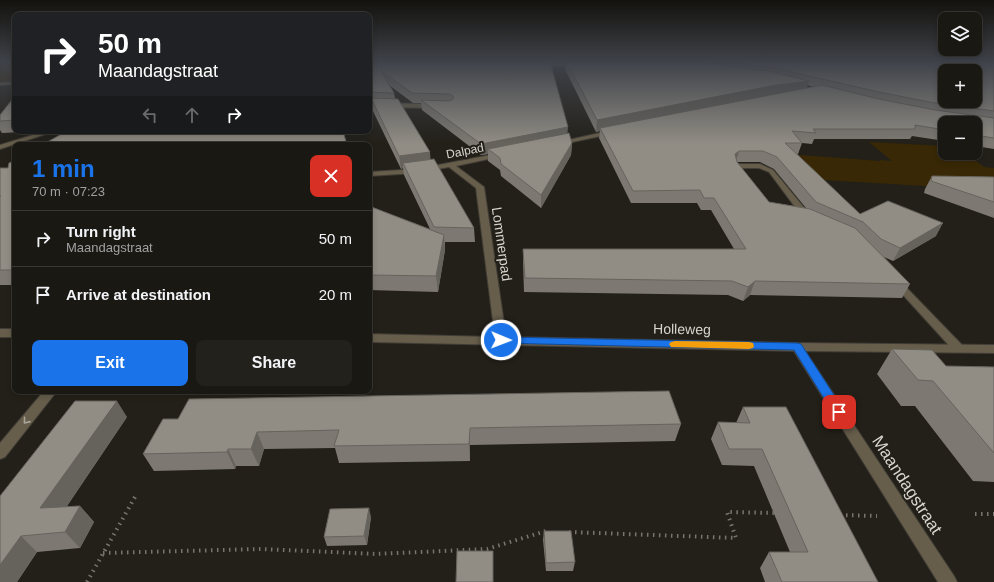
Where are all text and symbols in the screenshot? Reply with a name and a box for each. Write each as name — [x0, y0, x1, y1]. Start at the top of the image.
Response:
map controls — [938, 12, 982, 160]
button: layers — [938, 12, 982, 56]
icon: right — [32, 28, 84, 80]
text: 50 m — [98, 28, 162, 59]
text: Maandagstraat — [98, 61, 218, 81]
button: + — [938, 64, 982, 108]
icon: left — [139, 104, 161, 126]
icon: ahead — [181, 104, 203, 126]
icon: right — [223, 104, 245, 126]
button: − — [938, 116, 982, 160]
street label: Dalpad — [445, 141, 485, 161]
text: 1 min — [32, 155, 95, 182]
button: close — [310, 155, 352, 197]
text: 70 m · 07:23 — [32, 184, 105, 199]
street label: Lommerpad — [489, 206, 515, 282]
text: Turn right — [66, 223, 136, 240]
icon: right — [32, 228, 54, 250]
text: 50 m — [319, 230, 352, 247]
text: Maandagstraat — [66, 240, 153, 255]
icon: arrive — [32, 284, 54, 306]
text: Arrive at destination — [66, 286, 211, 303]
text: 20 m — [319, 286, 352, 303]
position arrow — [480, 319, 522, 361]
street label: Holleweg — [653, 320, 711, 338]
button: Exit — [32, 340, 188, 386]
button: Share — [196, 340, 352, 386]
pin — [822, 395, 856, 429]
icon: arrive — [828, 401, 850, 423]
one-way arrow — [23, 417, 30, 424]
street label: Maandagstraat — [868, 432, 946, 538]

